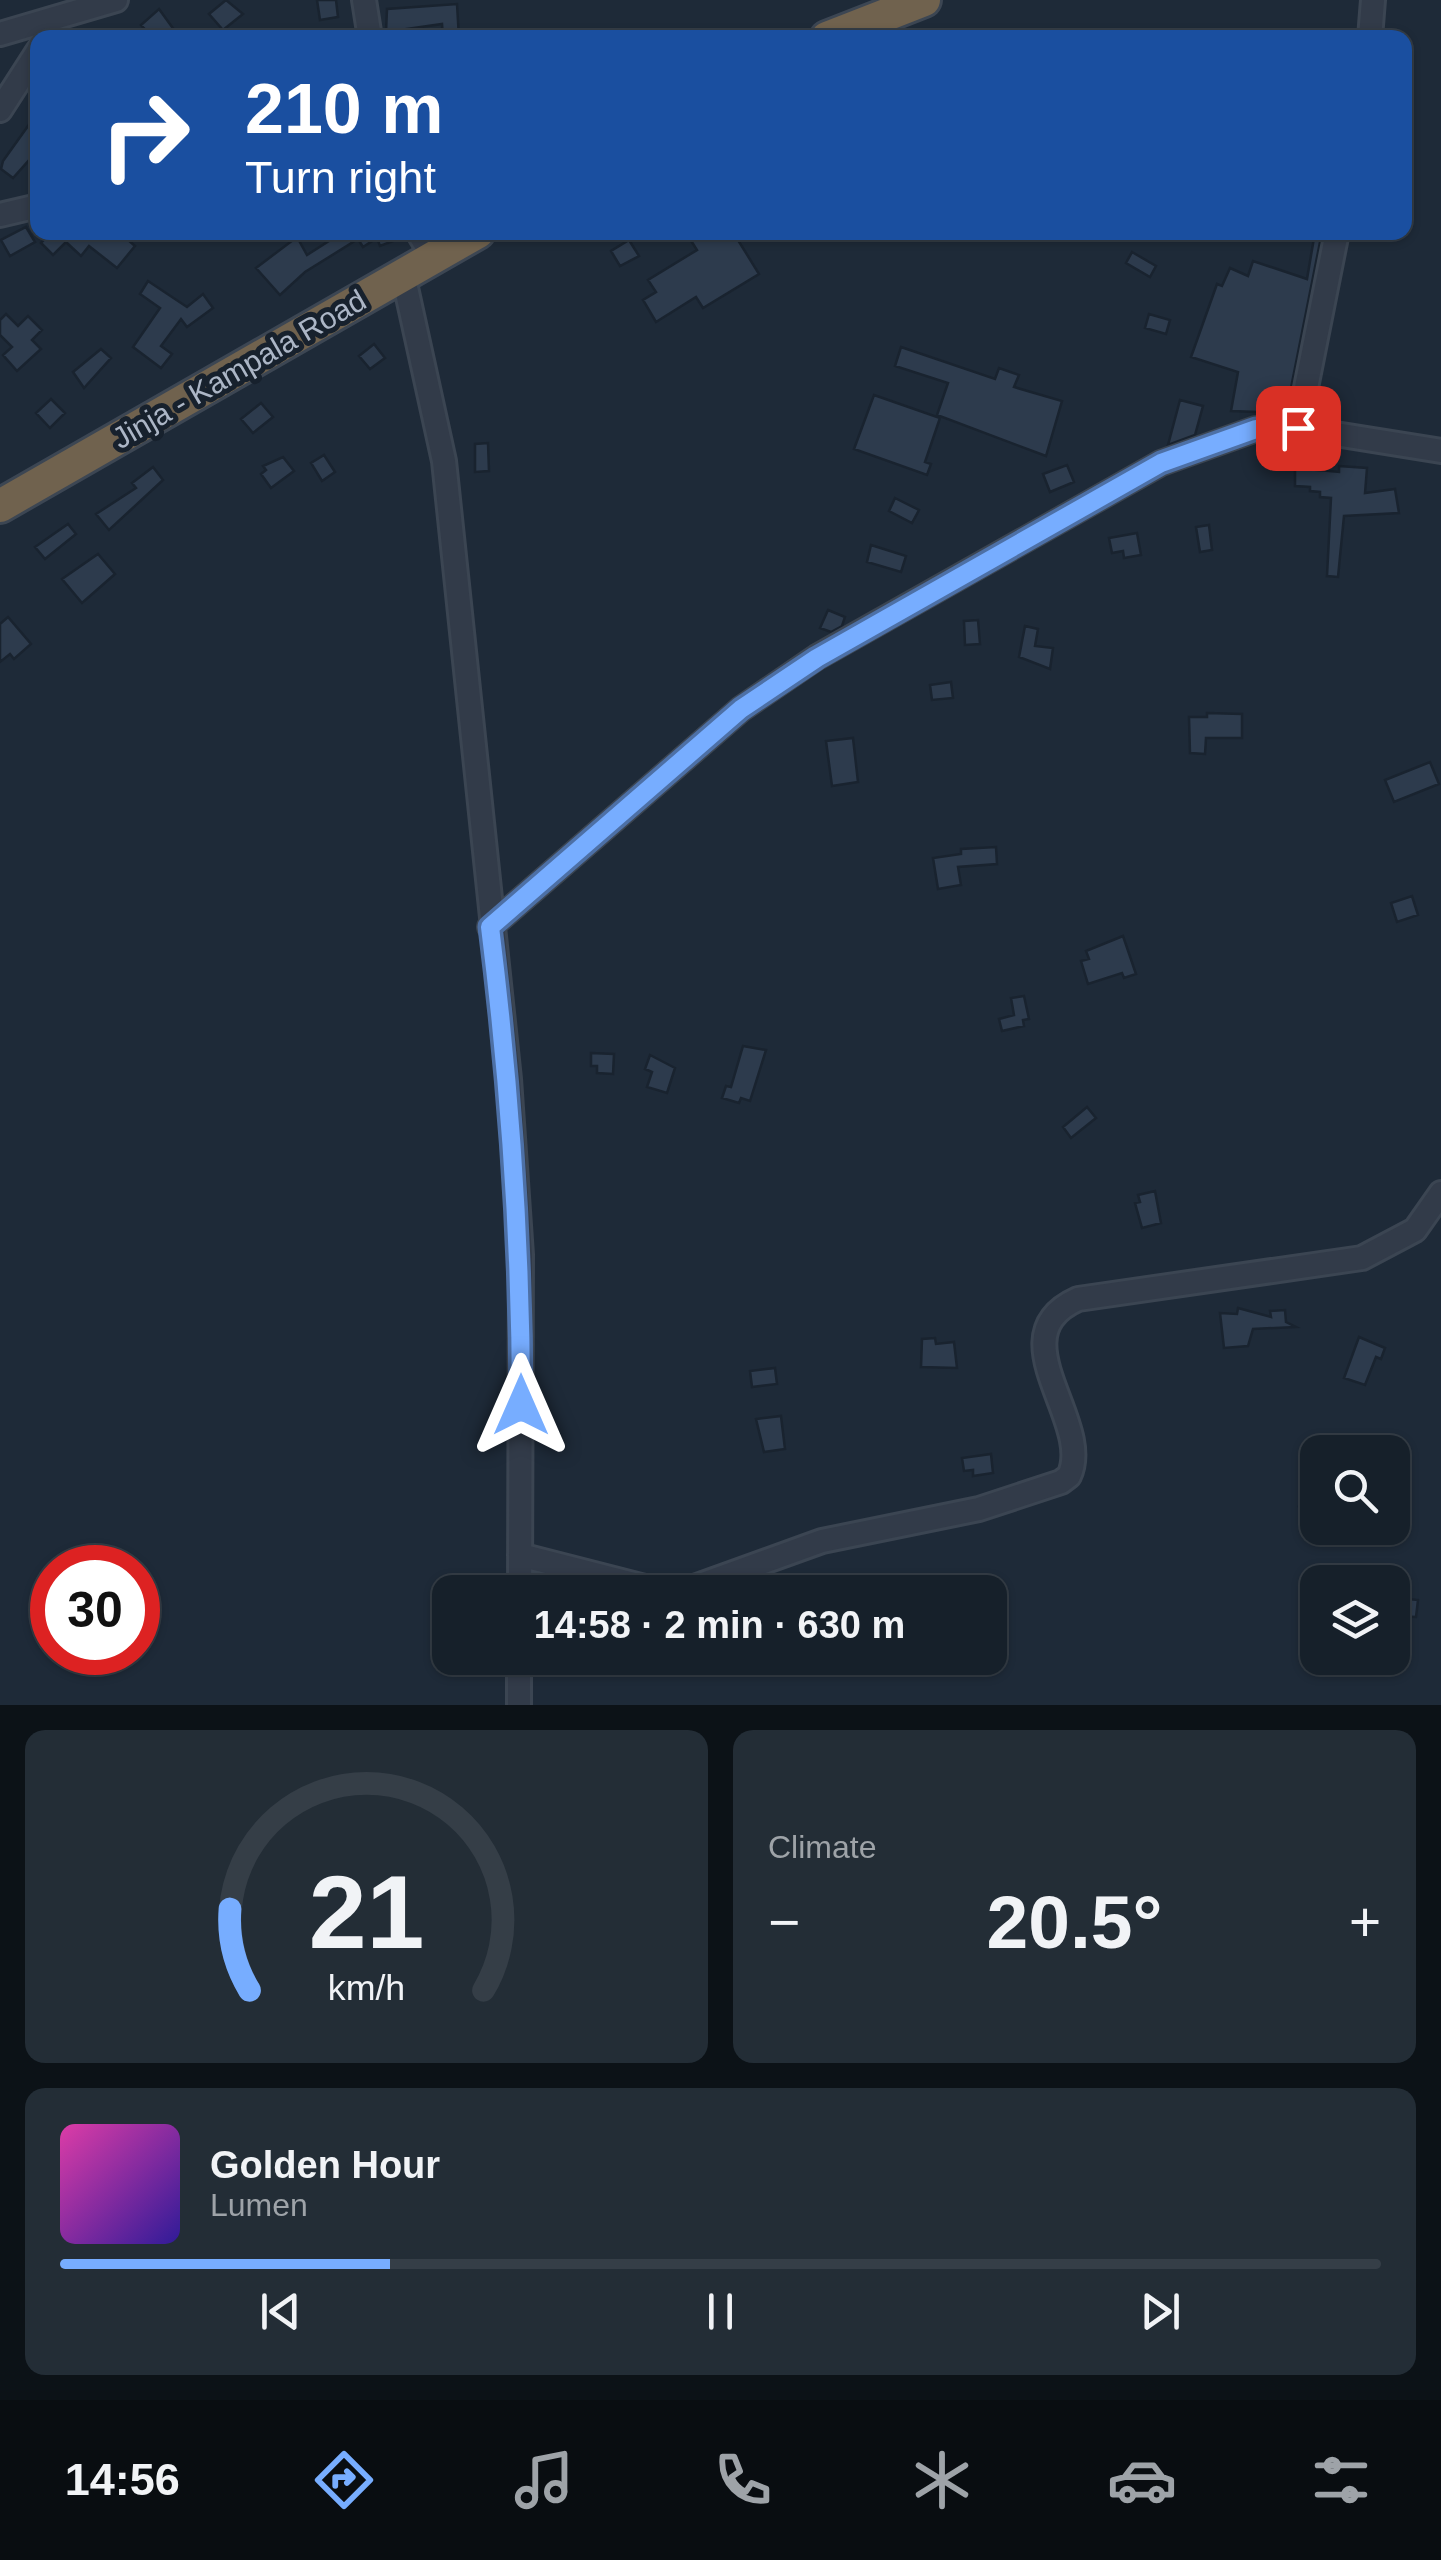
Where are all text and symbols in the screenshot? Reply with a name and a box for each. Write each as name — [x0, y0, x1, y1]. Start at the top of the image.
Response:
icon: right — [80, 70, 210, 200]
text: 210 m — [245, 70, 443, 148]
text: Turn right — [245, 152, 436, 203]
street label: Jinja - Kampala Road — [107, 283, 371, 455]
pin — [1256, 386, 1341, 471]
icon: arrive — [1271, 401, 1326, 456]
position arrow — [469, 1353, 573, 1457]
map controls — [1300, 1435, 1410, 1675]
button: search — [1300, 1435, 1410, 1545]
speed limit sign: 30 — [30, 1545, 160, 1675]
button: layers — [1300, 1565, 1410, 1675]
text: 14:58 · 2 min · 630 m — [534, 1604, 905, 1646]
text: Climate — [768, 1829, 876, 1865]
text: 21 — [309, 1854, 424, 1970]
text: 20.5° — [987, 1880, 1162, 1964]
text: − — [768, 1891, 800, 1953]
text: + — [1349, 1891, 1381, 1953]
text: km/h — [328, 1968, 405, 2008]
text: Golden Hour — [210, 2144, 440, 2186]
text: Lumen — [210, 2187, 308, 2223]
icon: previous — [253, 2284, 308, 2339]
icon: pause — [693, 2284, 748, 2339]
icon: next — [1133, 2284, 1188, 2339]
icon: directions — [309, 2445, 379, 2515]
icon: music — [509, 2445, 579, 2515]
icon: phone — [708, 2445, 778, 2515]
icon: climate — [907, 2445, 977, 2515]
icon: car — [1107, 2445, 1177, 2515]
icon: filters — [1306, 2445, 1376, 2515]
text: 14:56 — [65, 2454, 180, 2505]

